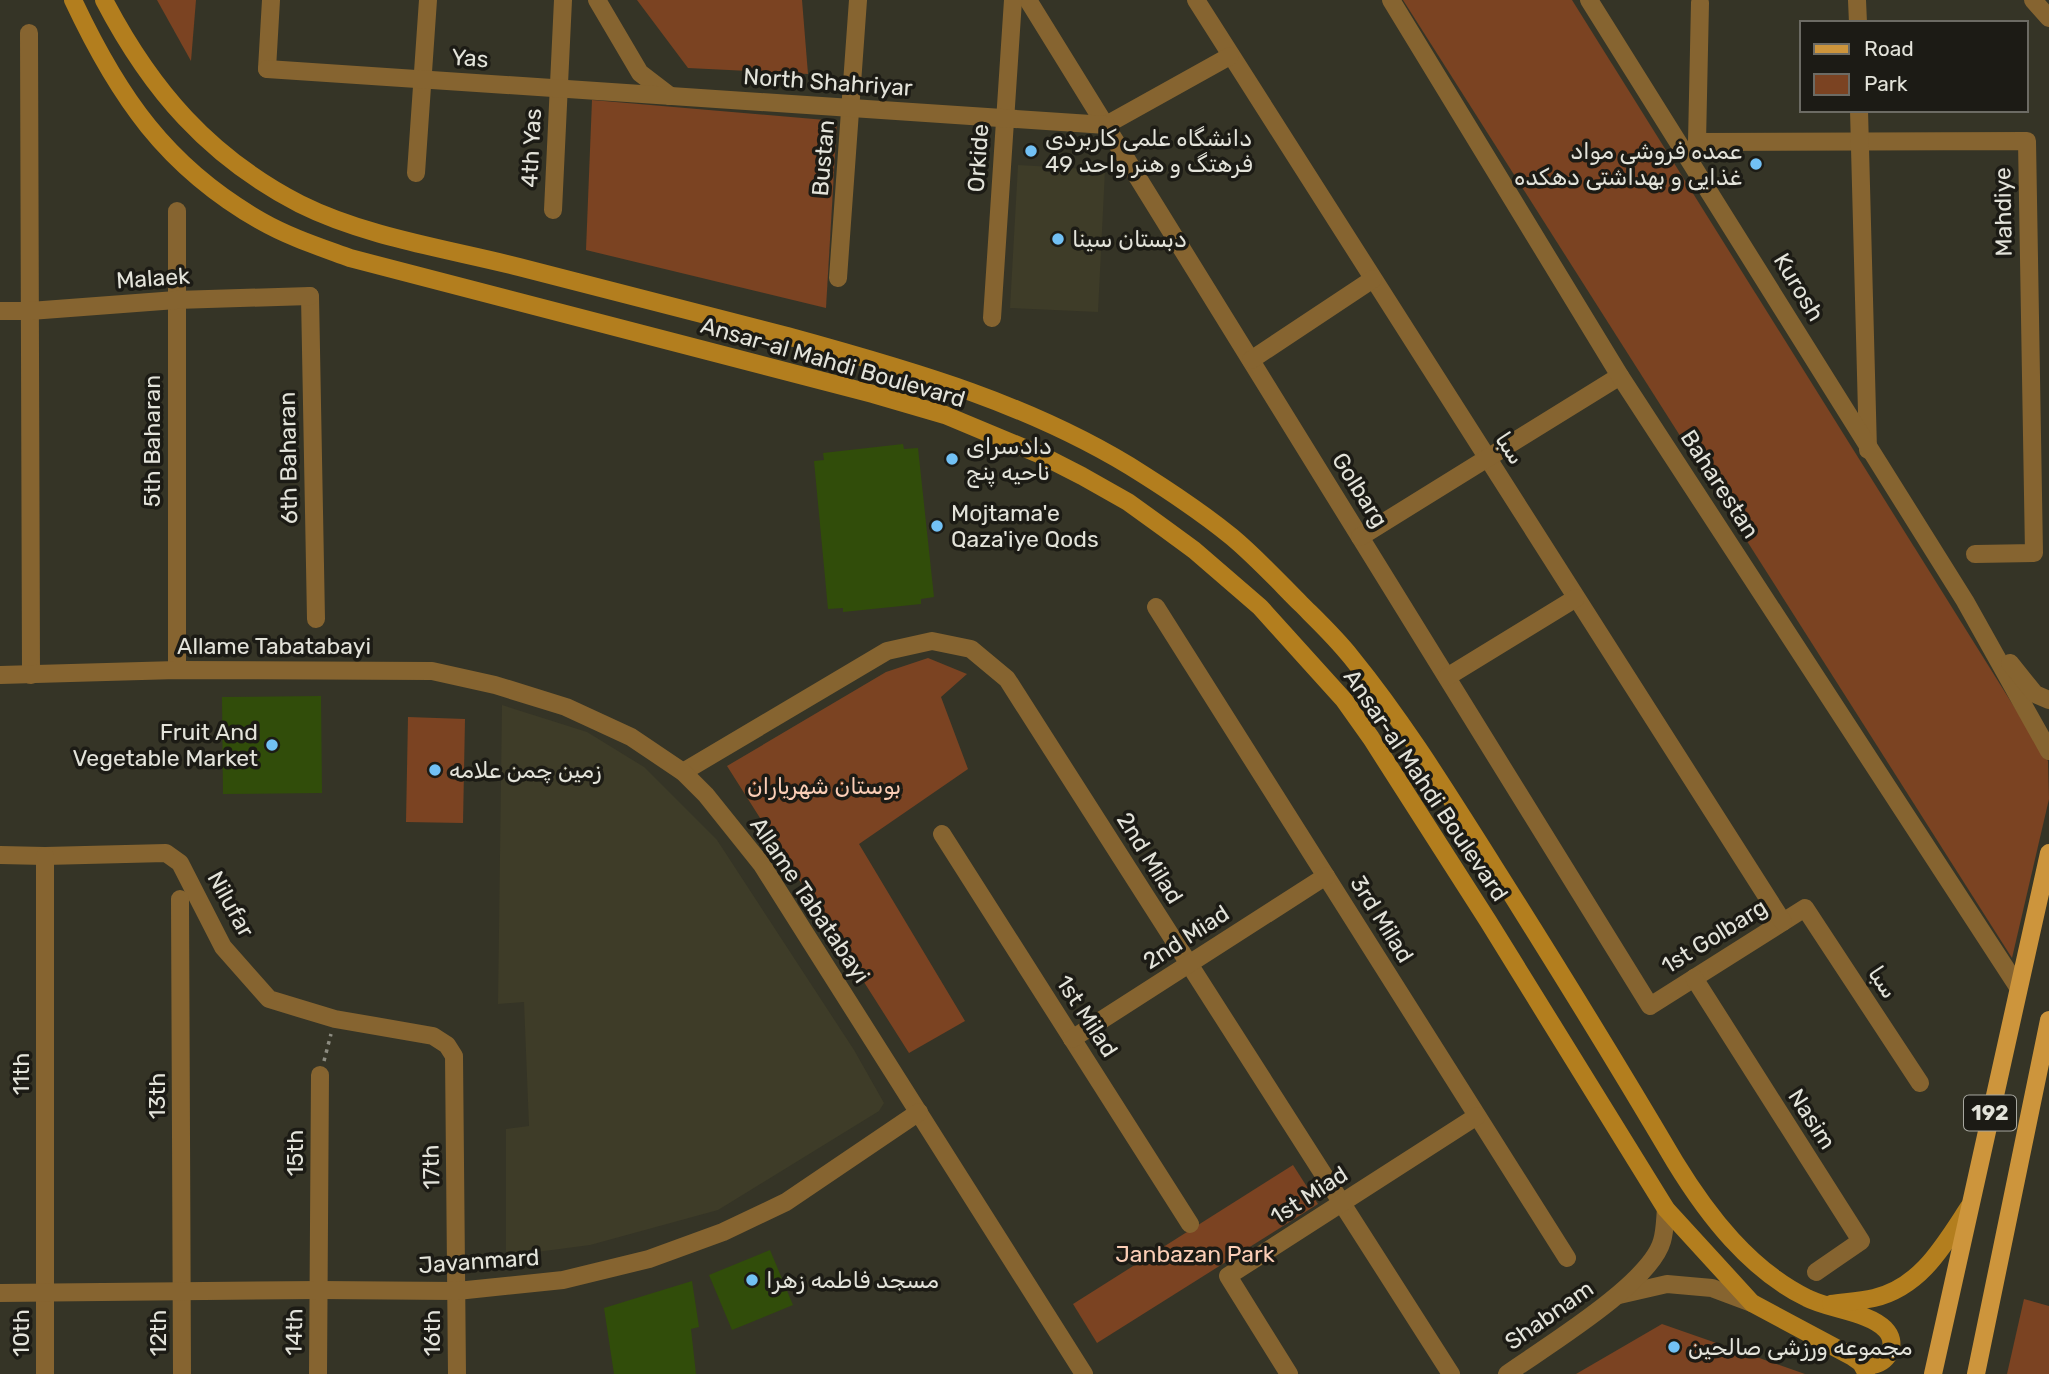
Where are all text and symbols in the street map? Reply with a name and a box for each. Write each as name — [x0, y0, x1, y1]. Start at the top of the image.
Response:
legend — [1800, 21, 2028, 112]
text: Road — [1864, 36, 1914, 61]
street label: Yas — [451, 43, 489, 73]
street label: North Shahriyar — [742, 62, 914, 102]
text: Park — [1864, 71, 1908, 96]
street label: 4th Yas — [515, 108, 547, 188]
street label: Bustan — [806, 119, 840, 197]
street label: Orkide — [962, 123, 994, 193]
place label: دانشگاه علمی کاربردی فرهتگ و هنر واحد 49 — [1045, 124, 1253, 178]
place label: عمده فروشی مواد غذایی و بهداشتی دهکده — [1514, 137, 1742, 191]
marker: دانشگاه علمی کاربردی فرهتگ و هنر واحد 49 — [1023, 143, 1039, 159]
marker: عمده فروشی مواد غذایی و بهداشتی دهکده — [1748, 156, 1764, 172]
street label: Mahdiye — [1988, 167, 2018, 257]
place label: دبستان سینا — [1072, 225, 1187, 253]
marker: دبستان سینا — [1050, 231, 1066, 247]
street label: Kurosh — [1768, 248, 1830, 326]
street label: Malaek — [115, 261, 191, 295]
street label: Ansar-al Mahdi Boulevard — [698, 311, 968, 413]
street label: 5th Baharan — [138, 375, 166, 507]
street label: 6th Baharan — [273, 392, 303, 524]
street label: Baharestan — [1675, 425, 1765, 543]
street label: سبا — [1489, 426, 1531, 470]
place label: دادسرای ناحیه پنج — [966, 432, 1052, 488]
street label: Golbarg — [1326, 447, 1394, 533]
marker: دادسرای ناحیه پنج — [944, 451, 960, 467]
place label: Mojtama'e Qaza'iye Qods — [951, 499, 1099, 553]
marker: Mojtama'e Qaza'iye Qods — [929, 518, 945, 534]
street label: Allame Tabatabayi — [177, 632, 371, 660]
street label: Ansar-al Mahdi Boulevard — [1338, 664, 1514, 906]
place label: Fruit And Vegetable Market — [72, 718, 258, 772]
marker: Fruit And Vegetable Market — [264, 737, 280, 753]
place label: زمین چمن علامه — [449, 756, 602, 784]
marker: زمین چمن علامه — [427, 762, 443, 778]
park label: بوستان شهریاران — [747, 772, 901, 800]
street label: 2nd Milad — [1111, 807, 1189, 909]
street label: Allame Tabatabayi — [744, 812, 876, 988]
street label: Nilufar — [202, 866, 261, 942]
street label: 3rd Milad — [1344, 870, 1420, 968]
street label: 1st Golbarg — [1656, 893, 1772, 979]
street label: 2nd Miad — [1138, 899, 1234, 975]
street label: سبا — [1862, 960, 1904, 1004]
street label: 1st Milad — [1050, 970, 1124, 1062]
street label: 11th — [7, 1053, 35, 1095]
street label: 13th — [143, 1073, 171, 1119]
street label: Nasim — [1782, 1084, 1842, 1154]
road number: 192 — [1964, 1096, 2016, 1130]
street label: 15th — [281, 1130, 309, 1176]
street label: 17th — [417, 1144, 445, 1190]
street label: 1st Miad — [1265, 1160, 1353, 1230]
park label: Janbazan Park — [1115, 1240, 1275, 1268]
street label: Javanmard — [418, 1243, 540, 1279]
place label: مسجد فاطمه زهرا — [766, 1266, 939, 1294]
marker: مسجد فاطمه زهرا — [744, 1272, 760, 1288]
street label: Shabnam — [1499, 1274, 1599, 1356]
street label: 14th — [280, 1308, 308, 1356]
street label: 10th — [7, 1309, 35, 1357]
street label: 12th — [144, 1310, 172, 1356]
street label: 16th — [418, 1310, 446, 1356]
place label: مجموعه ورزشی صالحین — [1688, 1333, 1913, 1361]
marker: مجموعه ورزشی صالحین — [1666, 1339, 1682, 1355]

